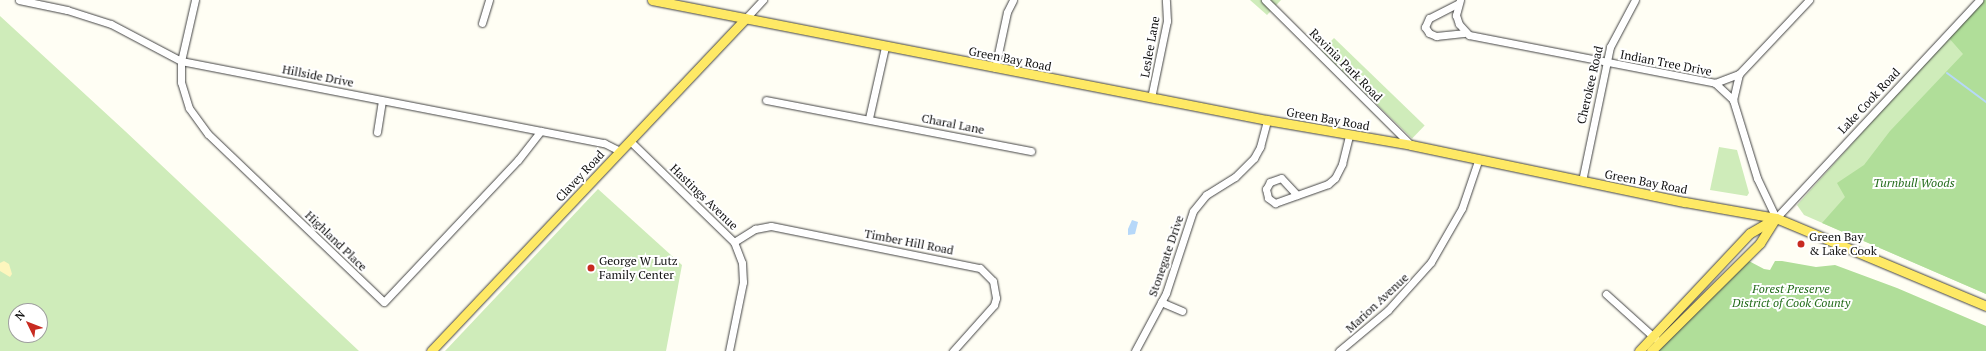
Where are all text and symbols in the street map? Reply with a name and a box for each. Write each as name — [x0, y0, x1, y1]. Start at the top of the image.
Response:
street label: Leslee Lane — [1138, 15, 1162, 79]
street label: Ravinia Park Road — [1307, 26, 1385, 104]
street label: Green Bay Road — [967, 44, 1053, 74]
street label: Cherokee Road — [1574, 44, 1606, 126]
street label: Indian Tree Drive — [1619, 47, 1713, 79]
street label: Hillside Drive — [281, 62, 355, 90]
street label: Lake Cook Road — [1835, 65, 1903, 137]
street label: Green Bay Road — [1285, 105, 1371, 133]
street label: Charal Lane — [920, 111, 986, 137]
street label: Clavey Road — [553, 147, 607, 205]
street label: Hastings Avenue — [667, 161, 741, 233]
street label: Green Bay Road — [1603, 167, 1689, 197]
park label: Turnbull Woods — [1873, 176, 1955, 190]
street label: Highland Place — [302, 208, 370, 274]
street label: Stonegate Drive — [1145, 213, 1187, 299]
street label: Timber Hill Road — [863, 226, 955, 258]
place label: Green Bay & Lake Cook — [1809, 230, 1877, 258]
marker: Green Bay & Lake Cook — [1796, 239, 1806, 249]
place label: George W Lutz Family Center — [599, 254, 678, 282]
marker: George W Lutz Family Center — [586, 263, 596, 273]
street label: Marion Avenue — [1343, 270, 1411, 336]
park label: Forest Preserve District of Cook County — [1732, 282, 1850, 310]
north arrow — [8, 303, 48, 343]
text: N — [12, 308, 28, 323]

